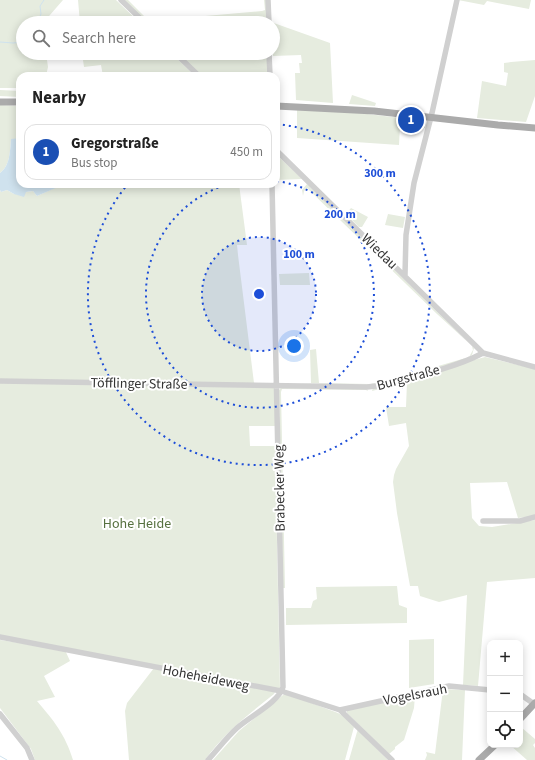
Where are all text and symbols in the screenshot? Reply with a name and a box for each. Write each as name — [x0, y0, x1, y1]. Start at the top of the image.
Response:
search box — [16, 16, 280, 60]
icon: search — [30, 27, 52, 49]
text: Search here — [62, 28, 136, 49]
text: Nearby — [32, 86, 86, 110]
pin: 1 — [398, 105, 424, 135]
text: Gregorstraße — [71, 133, 159, 154]
text: 1 — [43, 143, 49, 161]
text: 450 m — [230, 143, 263, 161]
text: Bus stop — [71, 154, 117, 172]
text: 300 m — [364, 165, 396, 182]
text: 200 m — [324, 206, 356, 223]
street label: Wiedau — [357, 229, 402, 274]
text: 100 m — [283, 246, 315, 263]
centre of rings — [252, 287, 266, 301]
your location — [284, 336, 304, 356]
street label: Burgstraße — [375, 360, 442, 396]
street label: Töfflinger Straße — [90, 373, 188, 395]
street label: Brabecker Weg — [269, 444, 291, 532]
park label: Hohe Heide — [103, 514, 171, 534]
map controls — [487, 640, 523, 748]
button: + — [487, 640, 523, 676]
street label: Hoheheideweg — [161, 660, 251, 696]
button: − — [487, 676, 523, 712]
street label: Vogelsrauh — [382, 679, 449, 711]
button: locate — [487, 712, 523, 748]

